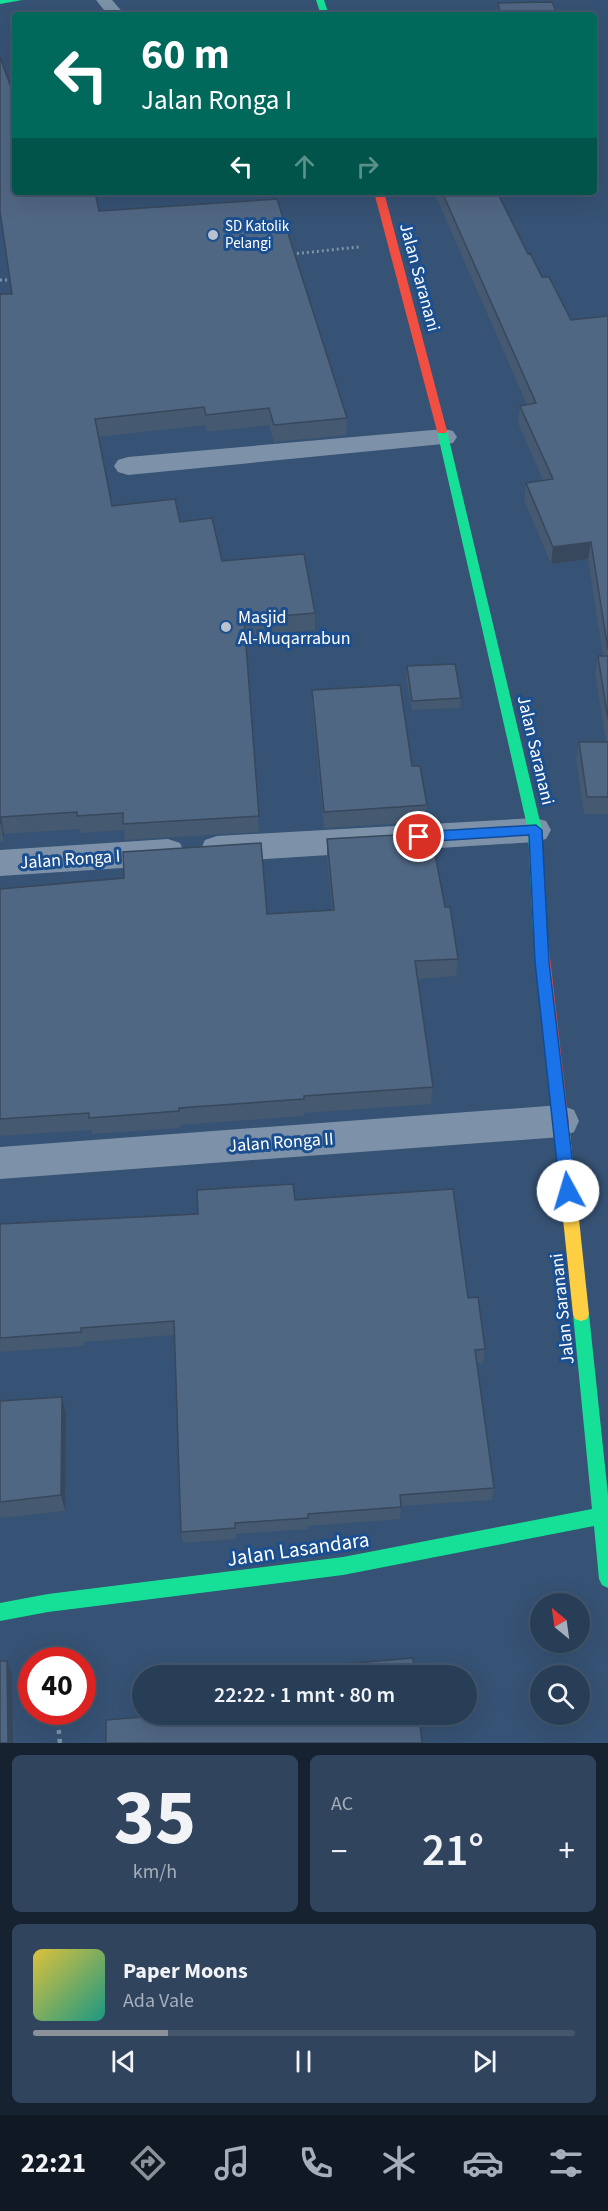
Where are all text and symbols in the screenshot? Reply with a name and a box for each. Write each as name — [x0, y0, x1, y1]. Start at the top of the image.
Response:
text: 60 m — [141, 25, 230, 85]
icon: left — [42, 36, 120, 114]
text: Jalan Ronga I — [141, 81, 292, 120]
icon: left — [225, 150, 258, 183]
icon: ahead — [288, 150, 321, 183]
icon: right — [351, 150, 384, 183]
place label: SD Katolik Pelangi — [225, 216, 290, 254]
street label: Jalan Saranani — [393, 220, 446, 334]
marker: SD Katolik Pelangi — [206, 228, 220, 242]
place label: Masjid Al-Muqarrabun — [238, 605, 351, 651]
marker: Masjid Al-Muqarrabun — [219, 620, 233, 634]
street label: Jalan Saranani — [511, 693, 560, 807]
pin — [393, 811, 444, 862]
icon: arrive — [402, 820, 435, 853]
street label: Jalan Ronga I — [19, 844, 121, 875]
street label: Jalan Ronga II — [228, 1126, 334, 1159]
position arrow — [536, 1159, 600, 1223]
street label: Jalan Saranani — [544, 1252, 581, 1366]
street label: Jalan Lasandara — [225, 1524, 371, 1574]
north arrow — [530, 1593, 590, 1653]
map controls — [530, 1593, 590, 1725]
speed limit sign: 40 — [18, 1647, 96, 1725]
button: search — [530, 1665, 590, 1725]
text: 22:22 · 1 mnt · 80 m — [214, 1679, 395, 1711]
text: 35 — [114, 1763, 196, 1874]
text: AC — [331, 1790, 353, 1818]
text: 21° — [422, 1819, 484, 1883]
text: − — [331, 1828, 347, 1875]
text: + — [559, 1828, 575, 1875]
text: km/h — [133, 1858, 177, 1886]
text: Paper Moons — [123, 1955, 248, 1987]
text: Ada Vale — [123, 1987, 194, 2015]
icon: previous — [107, 2045, 140, 2078]
icon: pause — [287, 2045, 320, 2078]
icon: next — [468, 2045, 501, 2078]
icon: directions — [127, 2142, 169, 2184]
icon: music — [211, 2142, 253, 2184]
icon: phone — [295, 2142, 337, 2184]
icon: climate — [378, 2142, 420, 2184]
icon: car — [462, 2142, 504, 2184]
icon: filters — [545, 2142, 587, 2184]
text: 22:21 — [21, 2144, 86, 2183]

